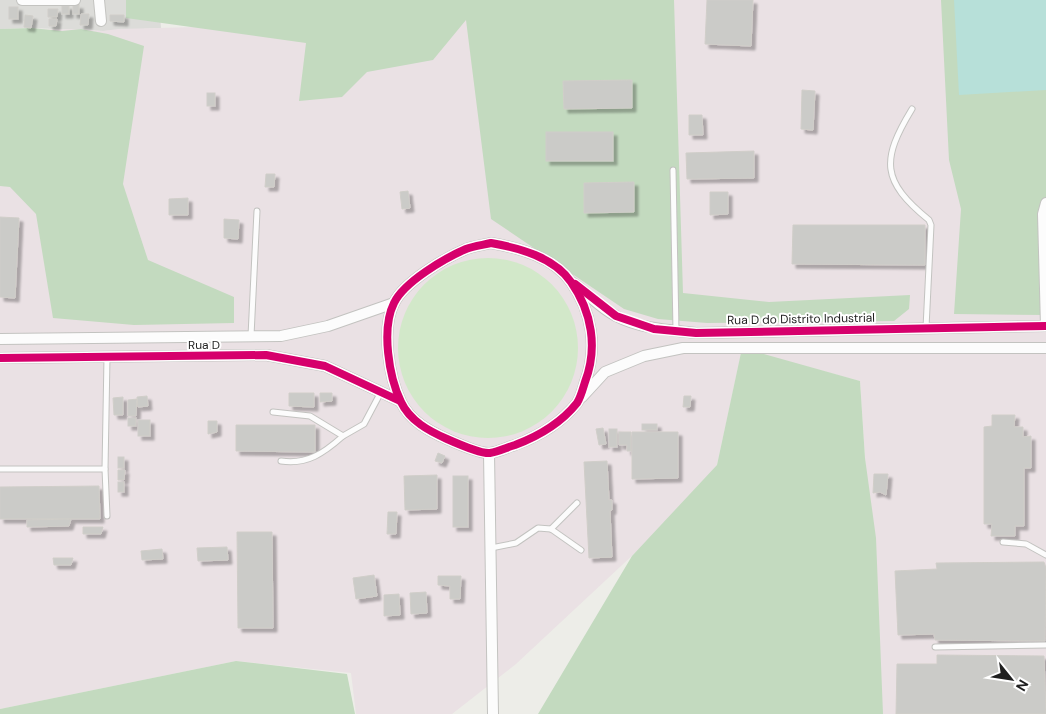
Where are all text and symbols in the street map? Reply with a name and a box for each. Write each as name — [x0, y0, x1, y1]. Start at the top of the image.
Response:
street label: Rua D do Distrito Industrial — [727, 310, 875, 328]
street label: Rua D — [188, 337, 220, 353]
north arrow — [986, 654, 1036, 704]
text: N — [1012, 677, 1033, 694]

